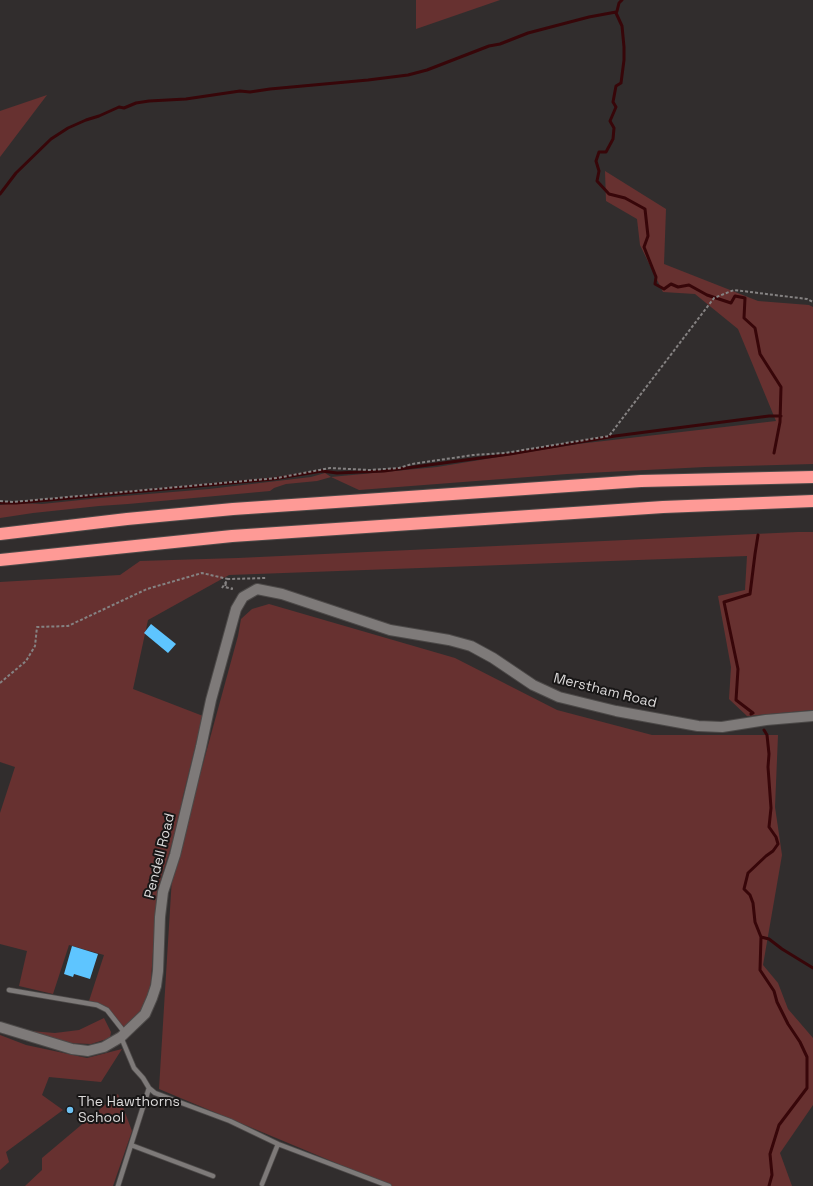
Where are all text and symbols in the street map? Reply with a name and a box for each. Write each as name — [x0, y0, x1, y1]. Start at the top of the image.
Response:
street label: Merstham Road — [552, 670, 658, 712]
street label: Pendell Road — [141, 812, 179, 900]
place label: The Hawthorns School — [78, 1094, 180, 1126]
marker: The Hawthorns School — [65, 1105, 75, 1115]

